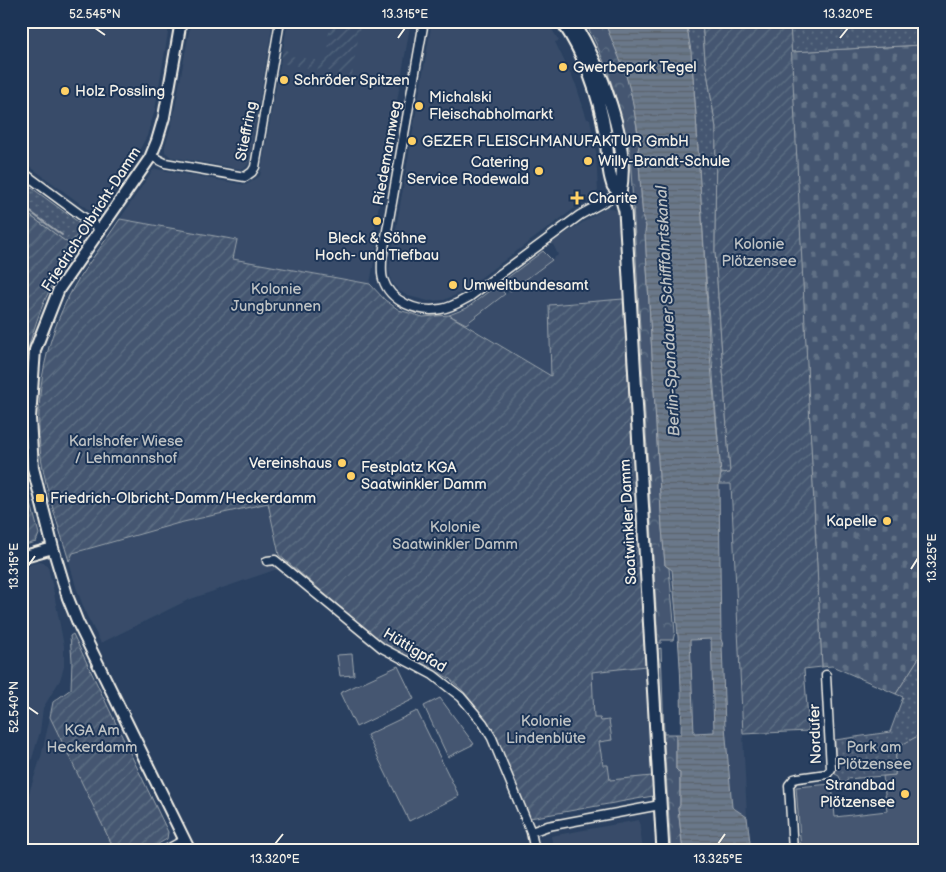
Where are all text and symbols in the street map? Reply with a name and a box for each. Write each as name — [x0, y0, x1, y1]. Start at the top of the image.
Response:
text: 52.545°N — [69, 7, 121, 22]
text: 13.315°E — [382, 7, 428, 22]
text: 13.320°E — [823, 7, 873, 22]
place label: Gwerbepark Tegel — [573, 58, 697, 77]
marker: Gwerbepark Tegel — [557, 61, 569, 73]
place label: Schröder Spitzen — [294, 71, 410, 90]
marker: Schröder Spitzen — [278, 74, 290, 86]
place label: Holz Possling — [75, 82, 165, 101]
marker: Holz Possling — [59, 85, 71, 97]
place label: Michalski Fleischabholmarkt — [429, 88, 553, 124]
street label: Riedemannweg — [369, 99, 406, 207]
street label: Stieffring — [231, 100, 262, 162]
marker: Michalski Fleischabholmarkt — [413, 100, 425, 112]
place label: GEZER FLEISCHMANUFAKTUR GmbH — [422, 132, 689, 151]
marker: GEZER FLEISCHMANUFAKTUR GmbH — [406, 135, 418, 147]
street label: Friedrich-Olbricht-Damm — [38, 143, 145, 295]
place label: Willy-Brandt-Schule — [598, 152, 730, 171]
place label: Catering Service Rodewald — [407, 153, 529, 189]
marker: Willy-Brandt-Schule — [582, 155, 594, 167]
marker: Catering Service Rodewald — [533, 165, 545, 177]
water label: Berlin-Spandauer Schifffahrtskanal — [652, 184, 685, 437]
place label: Charite — [588, 189, 638, 208]
marker: Charite — [570, 191, 584, 205]
marker: Bleck & Söhne Hoch- und Tiefbau — [371, 215, 383, 227]
place label: Bleck & Söhne Hoch- und Tiefbau — [315, 229, 439, 265]
park label: Kolonie Plötzensee — [721, 235, 797, 271]
place label: Umweltbundesamt — [463, 276, 589, 295]
marker: Umweltbundesamt — [447, 279, 459, 291]
park label: Kolonie Jungbrunnen — [231, 280, 321, 316]
park label: Karlshofer Wiese / Lehmannshof — [69, 432, 183, 468]
place label: Vereinshaus — [249, 454, 333, 473]
marker: Vereinshaus — [336, 457, 348, 469]
place label: Festplatz KGA Saatwinkler Damm — [361, 458, 487, 494]
street label: Saatwinkler Damm — [616, 459, 641, 585]
marker: Festplatz KGA Saatwinkler Damm — [345, 470, 357, 482]
place label: Friedrich-Olbricht-Damm/Heckerdamm — [50, 489, 316, 508]
marker: Friedrich-Olbricht-Damm/Heckerdamm — [34, 492, 46, 504]
place label: Kapelle — [826, 512, 877, 531]
marker: Kapelle — [881, 515, 893, 527]
park label: Kolonie Saatwinkler Damm — [392, 518, 518, 554]
text: 13.325°E — [925, 533, 940, 582]
text: 13.315°E — [7, 543, 22, 589]
street label: Hüttigpfad — [380, 624, 450, 677]
text: 52.540°N — [7, 681, 22, 733]
street label: Nordufer — [805, 703, 826, 764]
park label: Kolonie Lindenblüte — [506, 712, 586, 748]
park label: KGA Am Heckerdamm — [47, 721, 137, 757]
park label: Park am Plötzensee — [836, 738, 912, 774]
place label: Strandbad Plötzensee — [820, 776, 895, 812]
marker: Strandbad Plötzensee — [899, 788, 911, 800]
text: 13.320°E — [250, 852, 300, 867]
text: 13.325°E — [694, 852, 743, 867]

